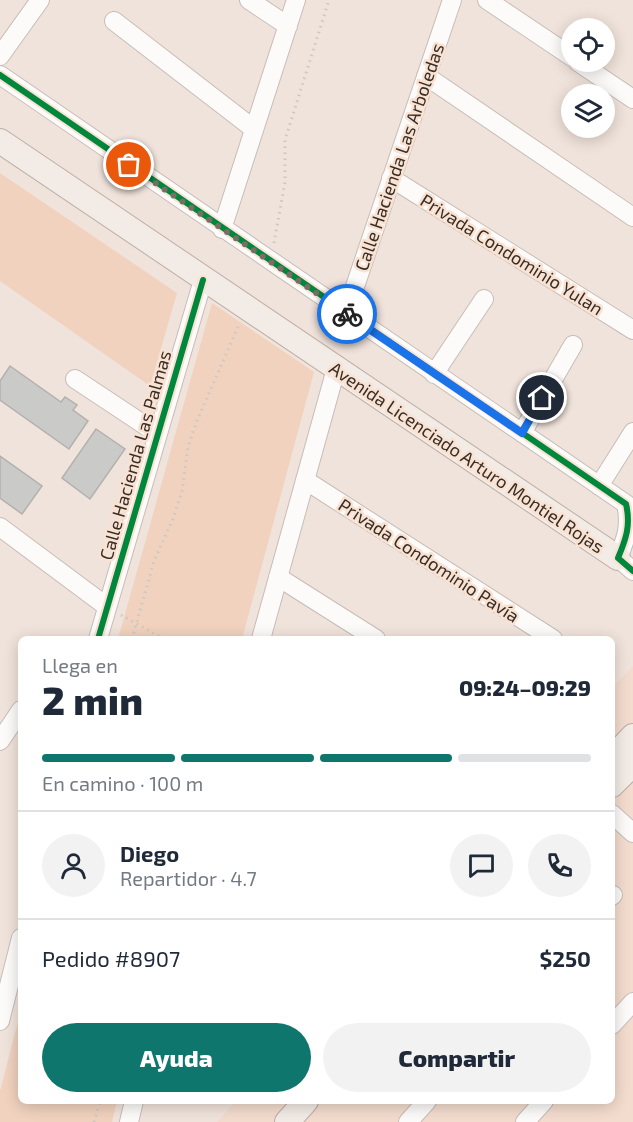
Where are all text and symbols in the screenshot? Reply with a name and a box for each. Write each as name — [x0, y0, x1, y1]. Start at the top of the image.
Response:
map controls — [561, 18, 615, 138]
button: locate — [561, 18, 615, 72]
street label: Calle Hacienda Las Arboledas — [350, 40, 448, 274]
button: layers — [561, 84, 615, 138]
pin — [103, 139, 154, 190]
icon: bag — [112, 148, 145, 181]
street label: Privada Condominio Yulan — [417, 189, 607, 319]
courier — [317, 284, 377, 344]
icon: bike — [331, 298, 364, 331]
street label: Calle Hacienda Las Palmas — [95, 348, 175, 562]
street label: Avenida Licenciado Arturo Montiel Rojas — [325, 357, 609, 557]
pin — [516, 372, 567, 423]
icon: home — [525, 381, 558, 414]
street label: Privada Condominio Pavía — [335, 493, 523, 627]
text: Llega en — [42, 653, 118, 677]
text: 09:24–09:29 — [459, 674, 591, 700]
text: 2 min — [42, 676, 143, 723]
text: En camino · 100 m — [42, 771, 203, 795]
button: person — [42, 834, 105, 897]
button: chat — [450, 834, 513, 897]
button: phone — [528, 834, 591, 897]
text: Diego — [120, 840, 179, 866]
text: Repartidor · 4.7 — [120, 866, 257, 890]
text: Pedido #8907 — [42, 945, 180, 971]
text: $250 — [539, 945, 591, 971]
button: Ayuda — [42, 1023, 311, 1092]
button: Compartir — [323, 1023, 591, 1092]

